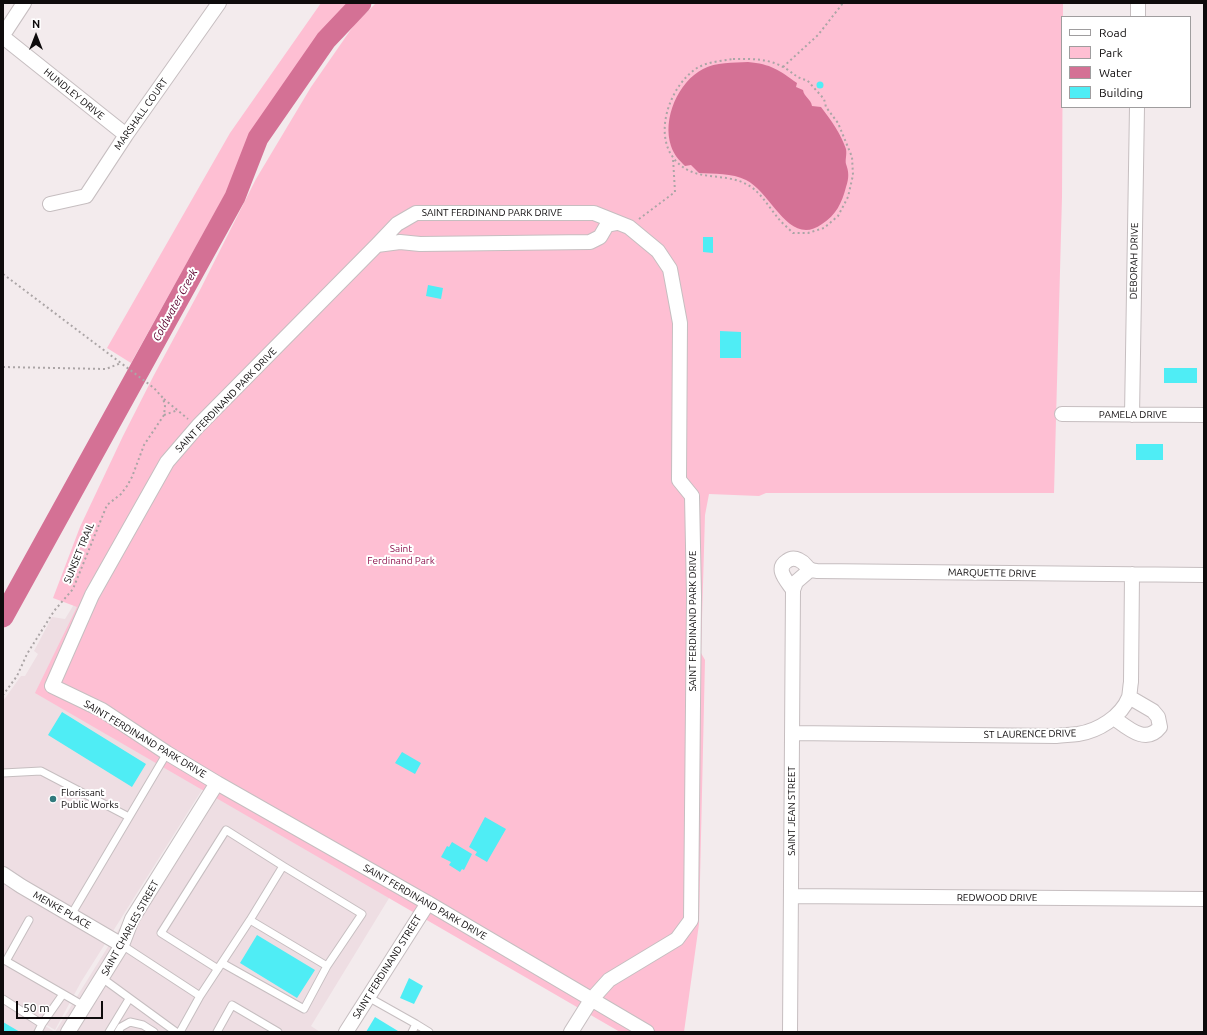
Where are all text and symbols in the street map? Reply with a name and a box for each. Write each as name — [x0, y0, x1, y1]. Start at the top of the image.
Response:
north arrow — [16, 16, 56, 56]
legend — [1061, 16, 1191, 108]
text: N — [32, 18, 40, 30]
text: Road — [1099, 26, 1127, 39]
text: Park — [1099, 46, 1123, 59]
street label: HUNDLEY DRIVE — [41, 66, 107, 122]
text: Water — [1099, 66, 1132, 79]
street label: MARSHALL COURT — [112, 76, 170, 152]
text: Building — [1099, 86, 1143, 99]
street label: SAINT FERDINAND PARK DRIVE — [422, 207, 562, 219]
street label: DEBORAH DRIVE — [1127, 222, 1141, 300]
water label: Coldwater Creek — [150, 267, 200, 343]
street label: SAINT FERDINAND PARK DRIVE — [173, 345, 279, 455]
street label: PAMELA DRIVE — [1099, 409, 1167, 421]
street label: SUNSET TRAIL — [61, 521, 97, 585]
park label: Saint Ferdinand Park — [367, 543, 435, 566]
street label: SAINT FERDINAND PARK DRIVE — [687, 551, 699, 691]
street label: MARQUETTE DRIVE — [948, 566, 1036, 580]
street label: SAINT FERDINAND PARK DRIVE — [82, 698, 208, 780]
street label: ST LAURENCE DRIVE — [984, 727, 1076, 741]
street label: SAINT JEAN STREET — [786, 766, 798, 856]
place label: Florissant Public Works — [61, 787, 119, 810]
marker: Florissant Public Works — [48, 794, 58, 804]
street label: SAINT FERDINAND PARK DRIVE — [361, 862, 489, 942]
street label: SAINT CHARLES STREET — [99, 878, 161, 978]
street label: MENKE PLACE — [31, 889, 93, 931]
street label: REDWOOD DRIVE — [957, 892, 1037, 904]
street label: SAINT FERDINAND STREET — [350, 913, 424, 1021]
scale bar — [18, 993, 105, 1019]
text: 50 m — [23, 1001, 50, 1014]

